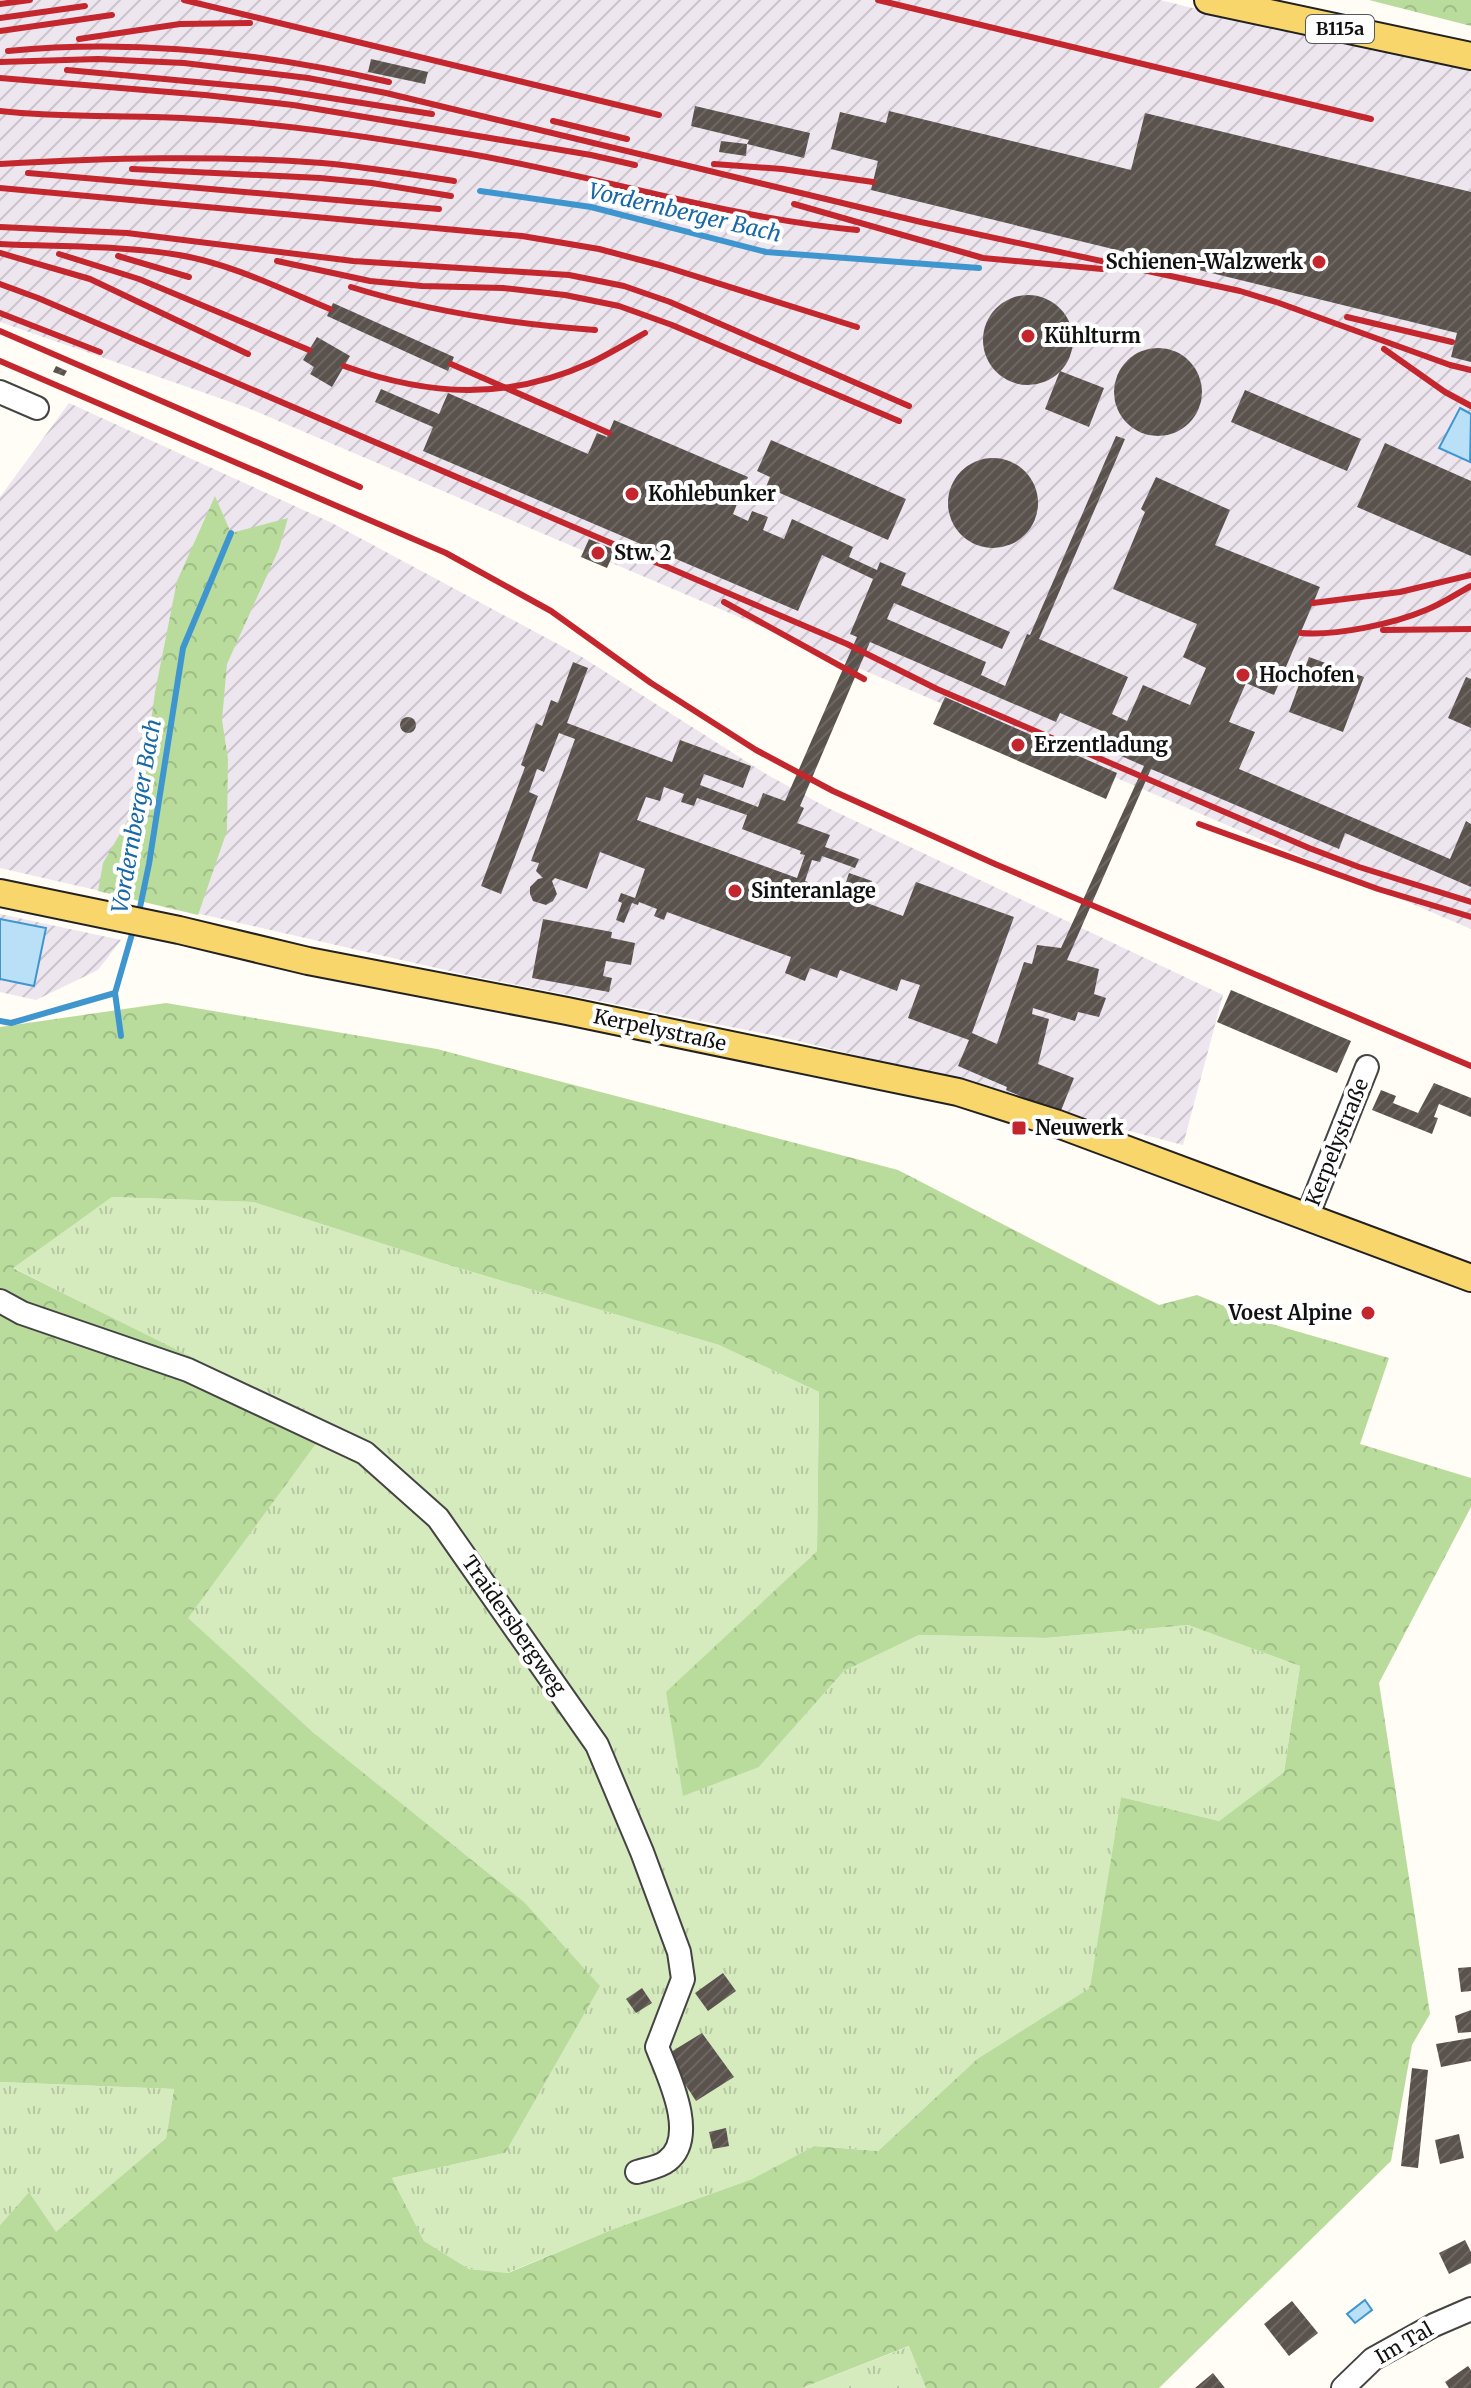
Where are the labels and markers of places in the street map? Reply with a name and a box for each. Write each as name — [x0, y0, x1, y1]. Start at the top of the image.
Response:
place label: Schienen-Walzwerk — [1105, 249, 1303, 274]
marker: Schienen-Walzwerk — [1310, 253, 1328, 271]
place label: Kühlturm — [1044, 323, 1141, 348]
marker: Kühlturm — [1019, 327, 1037, 345]
place label: Kohlebunker — [648, 481, 776, 506]
marker: Kohlebunker — [623, 485, 641, 503]
place label: Stw. 2 — [614, 540, 672, 565]
marker: Stw. 2 — [589, 544, 607, 562]
place label: Hochofen — [1259, 662, 1355, 687]
marker: Hochofen — [1234, 666, 1252, 684]
place label: Erzentladung — [1034, 732, 1169, 757]
marker: Erzentladung — [1009, 736, 1027, 754]
place label: Sinteranlage — [751, 878, 876, 903]
marker: Sinteranlage — [726, 882, 744, 900]
place label: Neuwerk — [1035, 1115, 1124, 1140]
marker: Neuwerk — [1010, 1119, 1028, 1137]
place label: Voest Alpine — [1228, 1300, 1352, 1325]
marker: Voest Alpine — [1359, 1304, 1377, 1322]

